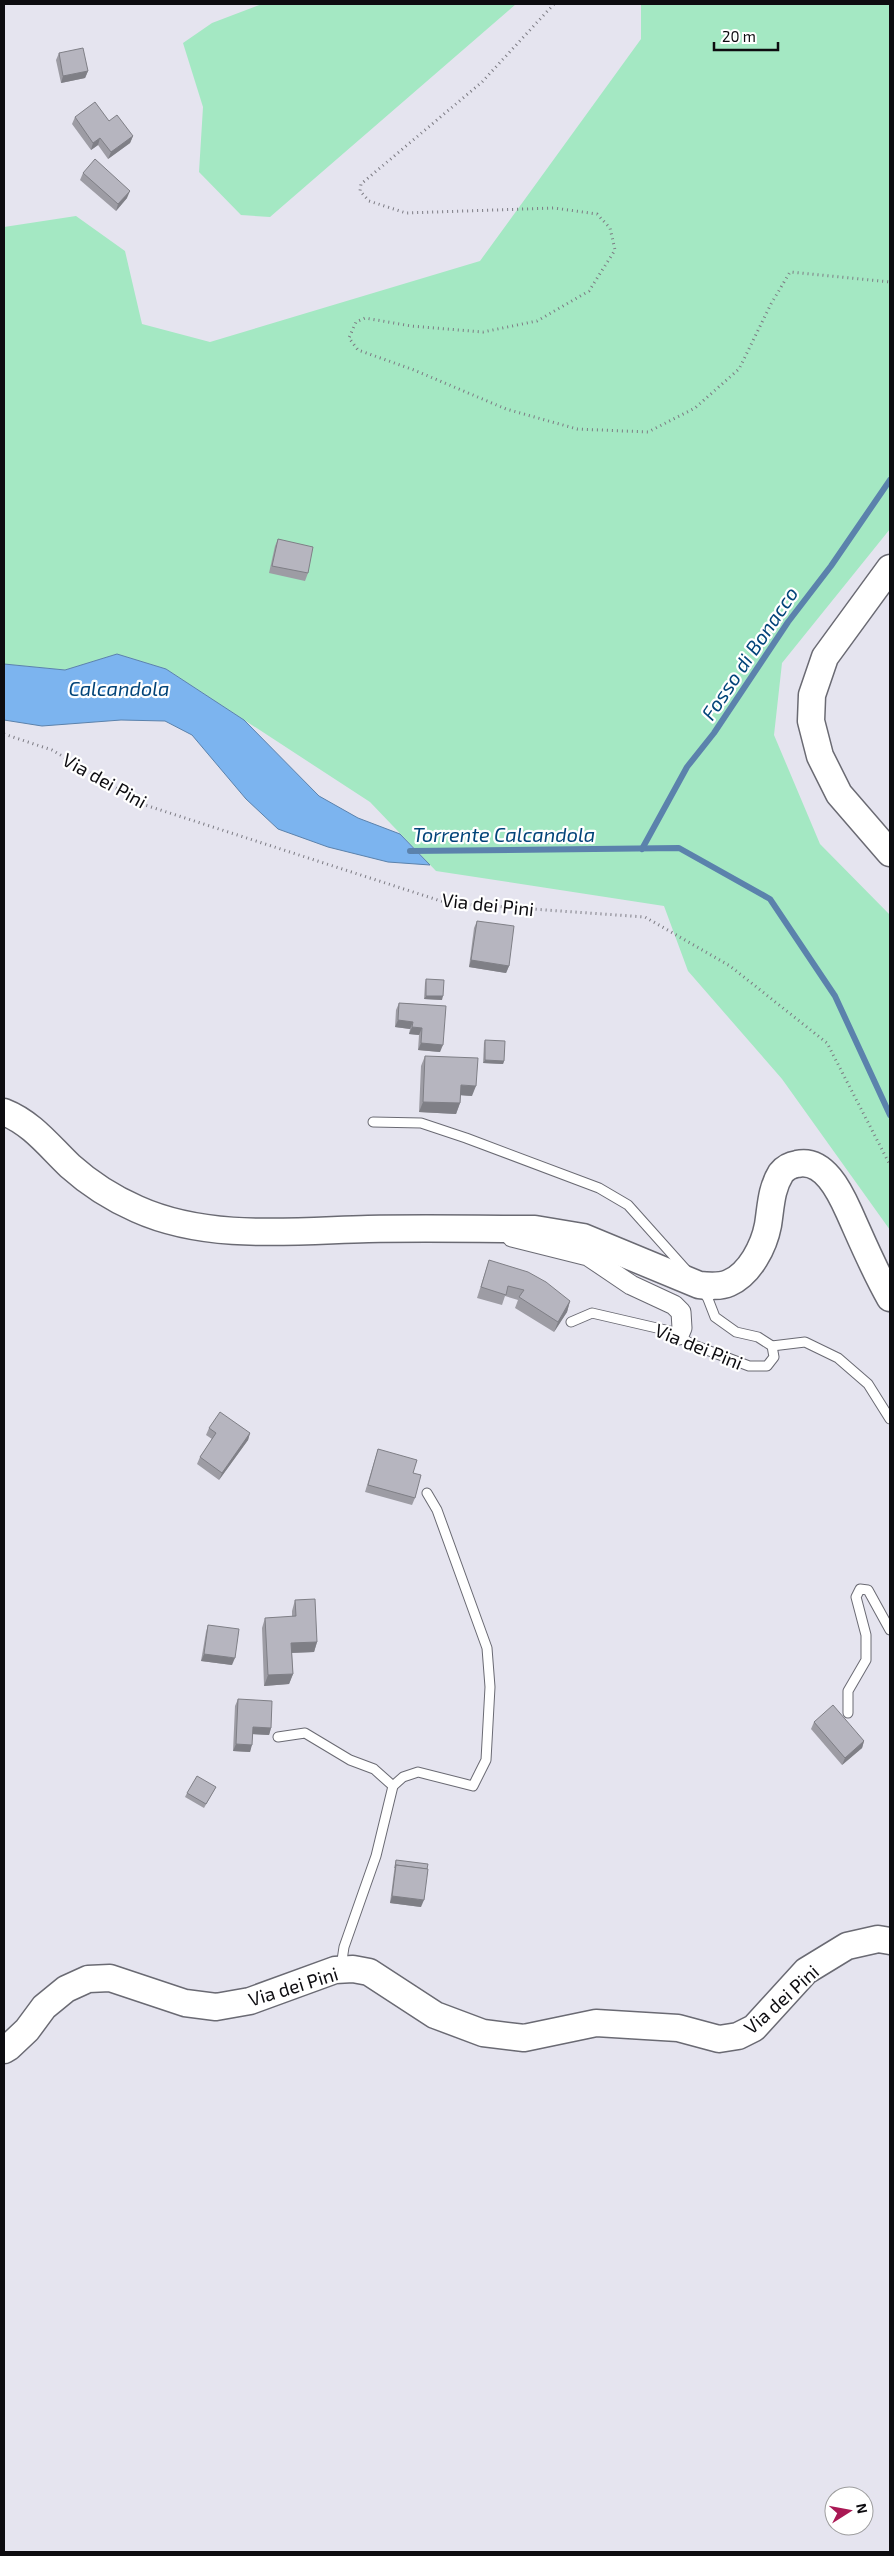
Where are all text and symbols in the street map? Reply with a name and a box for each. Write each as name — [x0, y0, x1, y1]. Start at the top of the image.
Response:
scale bar — [714, 20, 778, 52]
text: 20 m — [722, 27, 756, 45]
water label: Fosso di Bonacco — [696, 582, 802, 724]
water label: Calcandola — [68, 676, 170, 700]
street label: Via dei Pini — [59, 747, 151, 813]
water label: Torrente Calcandola — [413, 822, 595, 846]
street label: Via dei Pini — [441, 888, 535, 920]
street label: Via dei Pini — [652, 1318, 746, 1374]
street label: Via dei Pini — [739, 1959, 823, 2039]
street label: Via dei Pini — [245, 1961, 341, 2011]
north arrow — [824, 2486, 874, 2536]
text: N — [853, 2502, 872, 2515]

